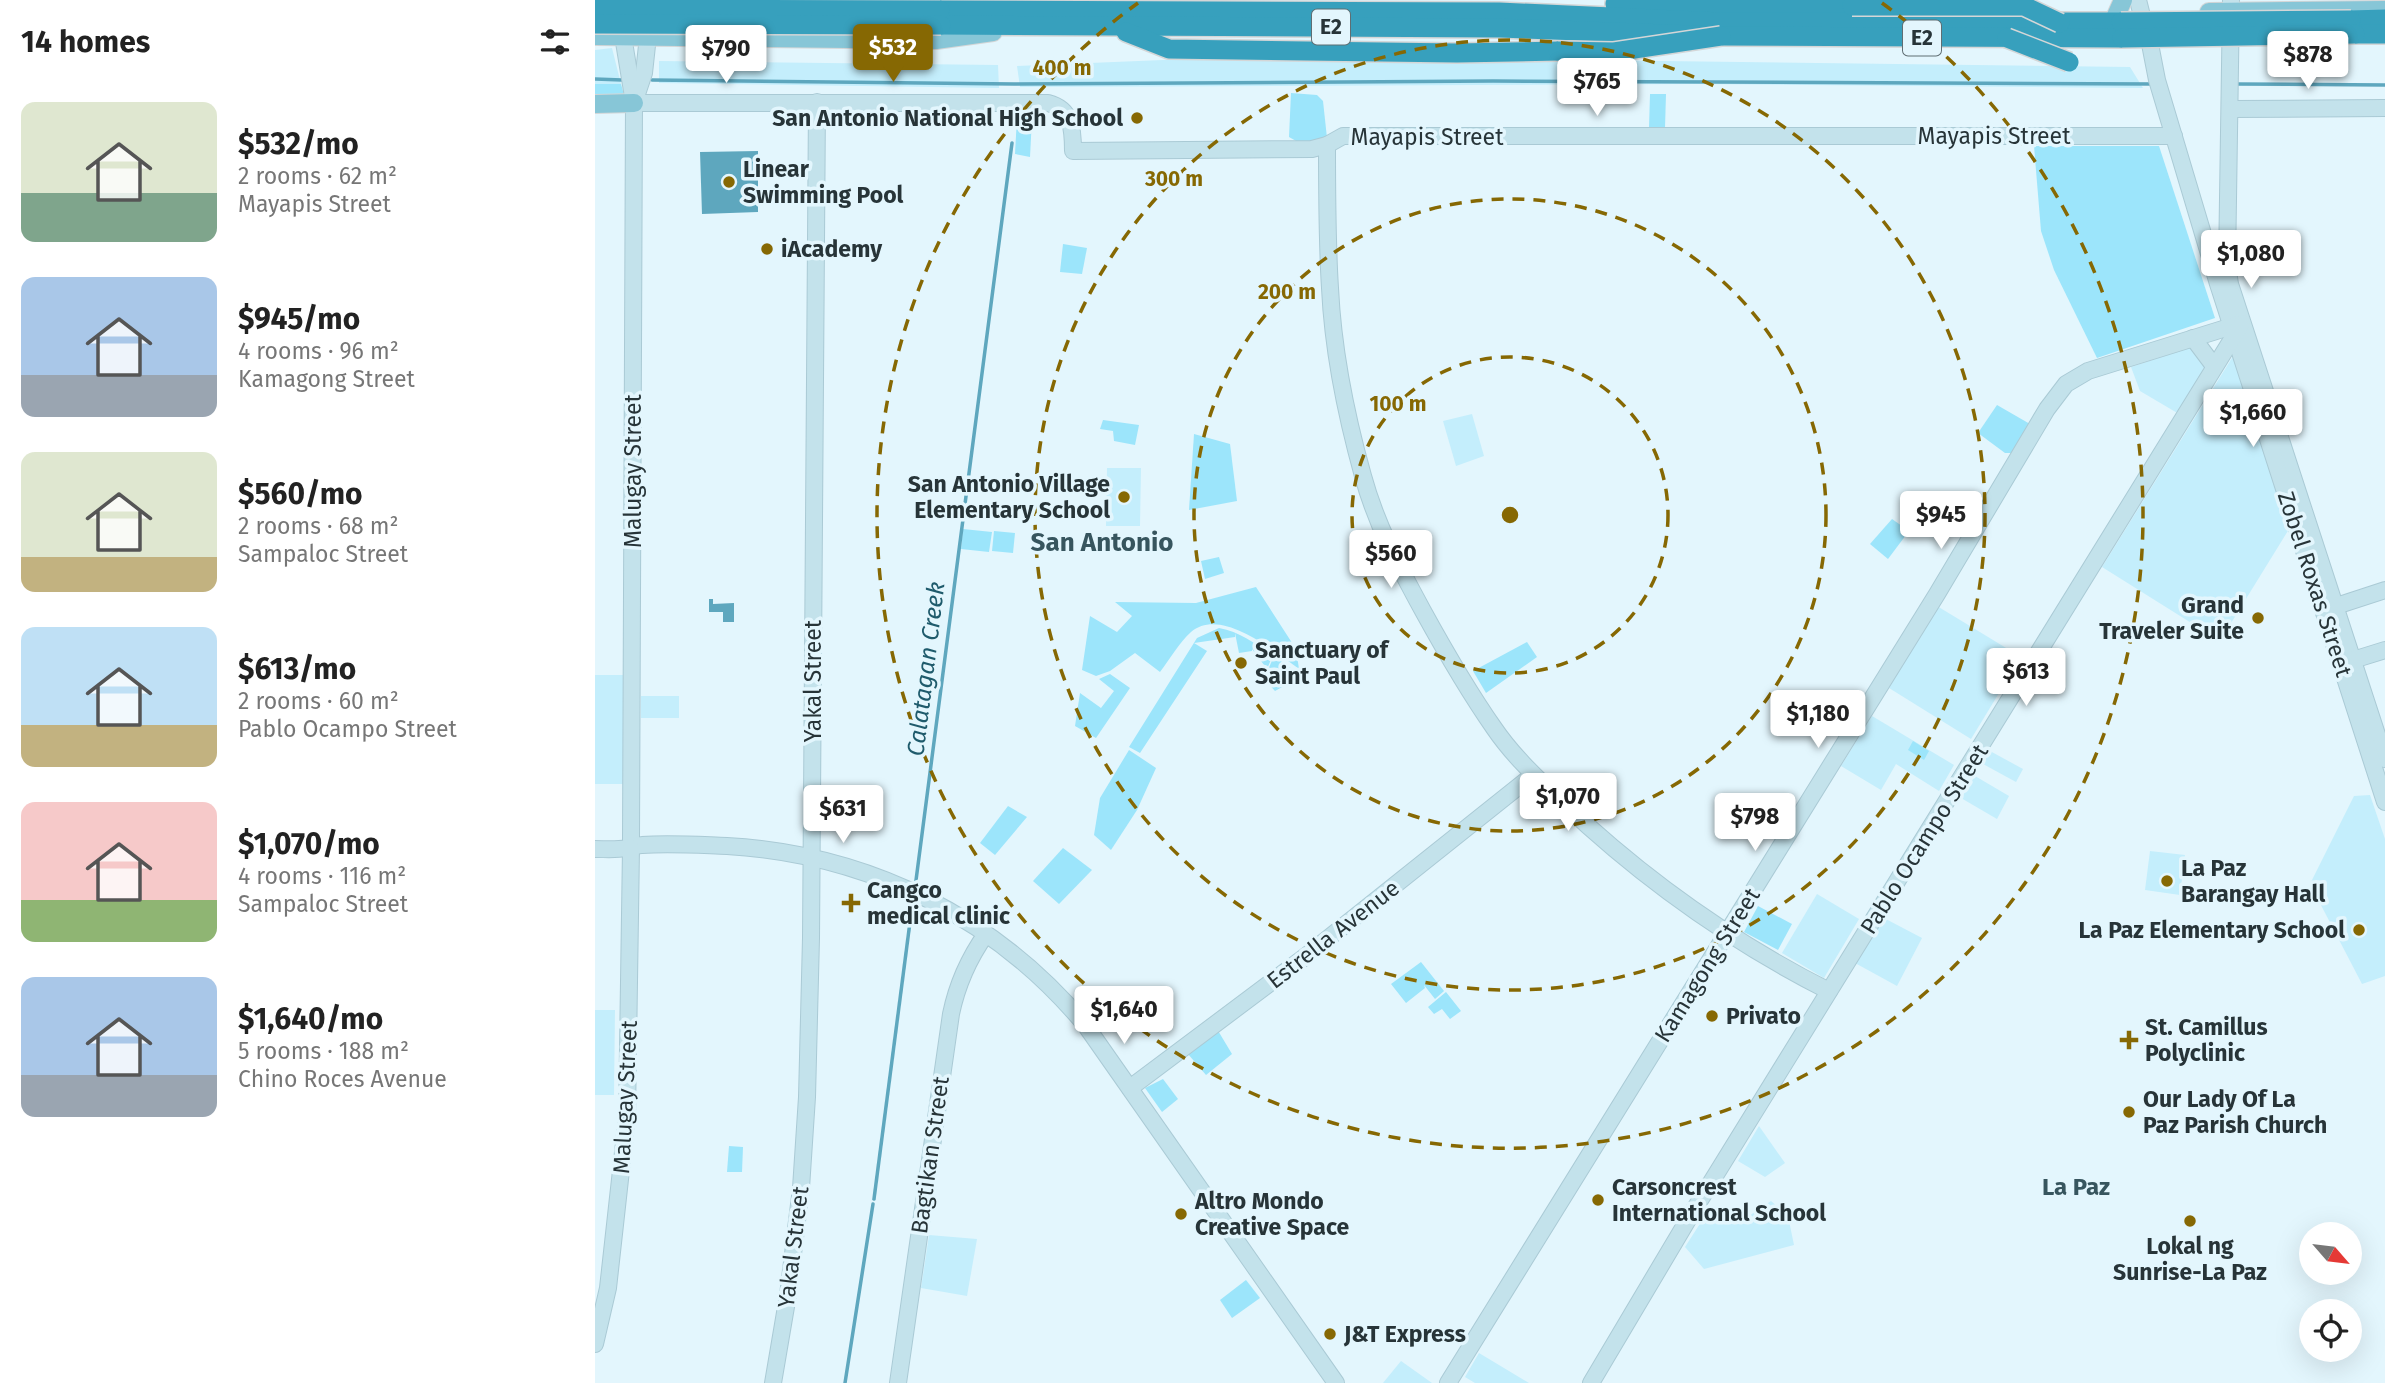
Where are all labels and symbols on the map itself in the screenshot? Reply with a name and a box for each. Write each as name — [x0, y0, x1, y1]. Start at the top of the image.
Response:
road number: E2 — [1312, 10, 1350, 44]
road number: E2 — [1903, 20, 1941, 56]
pin: $532 — [852, 24, 934, 84]
pin: $790 — [685, 25, 767, 85]
pin: $878 — [2267, 32, 2349, 91]
text: 400 m — [1032, 55, 1092, 81]
pin: $765 — [1556, 58, 1638, 118]
place label: San Antonio National High School — [772, 104, 1123, 132]
marker: San Antonio National High School — [1129, 110, 1145, 126]
street label: Mayapis Street — [1918, 122, 2071, 150]
street label: Mayapis Street — [1351, 123, 1504, 151]
place label: Linear Swimming Pool — [743, 155, 904, 209]
text: 300 m — [1144, 166, 1203, 192]
marker: Linear Swimming Pool — [721, 174, 737, 190]
pin: $1,080 — [2194, 230, 2308, 290]
place label: iAcademy — [781, 235, 883, 263]
marker: iAcademy — [759, 241, 775, 257]
text: 200 m — [1258, 279, 1316, 305]
pin: $1,660 — [2196, 390, 2310, 449]
text: 100 m — [1369, 391, 1427, 417]
street label: Malugay Street — [619, 393, 647, 548]
place label: San Antonio Village Elementary School — [908, 470, 1110, 524]
street label: Zobel Roxas Street — [2272, 488, 2358, 681]
marker: San Antonio Village Elementary School — [1116, 489, 1132, 505]
pin: $945 — [1900, 491, 1982, 551]
centre of rings — [1498, 503, 1522, 527]
district label: San Antonio — [1031, 527, 1173, 558]
pin: $560 — [1350, 530, 1432, 590]
water label: Calatagan Creek — [901, 580, 951, 758]
place label: Grand Traveler Suite — [2099, 591, 2244, 645]
marker: Grand Traveler Suite — [2250, 610, 2266, 626]
street label: Yakal Street — [799, 619, 827, 742]
place label: Sanctuary of Saint Paul — [1255, 636, 1390, 690]
pin: $613 — [1985, 648, 2067, 708]
marker: Sanctuary of Saint Paul — [1233, 655, 1249, 671]
pin: $1,180 — [1761, 690, 1875, 750]
street label: Pablo Ocampo Street — [1854, 738, 1994, 939]
pin: $1,070 — [1511, 774, 1625, 833]
pin: $631 — [802, 786, 884, 845]
pin: $798 — [1714, 794, 1796, 853]
place label: La Paz Barangay Hall — [2181, 854, 2325, 908]
marker: La Paz Barangay Hall — [2159, 873, 2175, 889]
street label: Estrella Avenue — [1261, 874, 1405, 994]
place label: Cangco medical clinic — [867, 876, 1010, 930]
street label: Kamagong Street — [1648, 882, 1766, 1047]
marker: Cangco medical clinic — [841, 893, 861, 913]
place label: La Paz Elementary School — [2079, 916, 2345, 944]
marker: La Paz Elementary School — [2351, 922, 2367, 938]
pin: $1,640 — [1067, 986, 1181, 1046]
place label: Privato — [1726, 1002, 1801, 1030]
marker: Privato — [1704, 1008, 1720, 1024]
place label: St. Camillus Polyclinic — [2145, 1013, 2268, 1067]
street label: Malugay Street — [607, 1019, 643, 1175]
marker: St. Camillus Polyclinic — [2119, 1030, 2139, 1050]
street label: Bagtikan Street — [905, 1074, 955, 1236]
place label: Our Lady Of La Paz Parish Church — [2143, 1085, 2327, 1139]
marker: Our Lady Of La Paz Parish Church — [2121, 1104, 2137, 1120]
place label: Carsoncrest International School — [1612, 1173, 1826, 1227]
district label: La Paz — [2042, 1173, 2110, 1201]
street label: Yakal Street — [772, 1184, 814, 1309]
place label: Altro Mondo Creative Space — [1194, 1187, 1349, 1241]
marker: Carsoncrest International School — [1590, 1192, 1606, 1208]
marker: Altro Mondo Creative Space — [1173, 1206, 1189, 1222]
marker: Lokal ng Sunrise-La Paz — [2182, 1213, 2198, 1229]
north arrow — [2299, 1222, 2363, 1284]
place label: Lokal ng Sunrise-La Paz — [2113, 1232, 2267, 1286]
place label: J&T Express — [1343, 1320, 1466, 1348]
marker: J&T Express — [1322, 1326, 1338, 1342]

